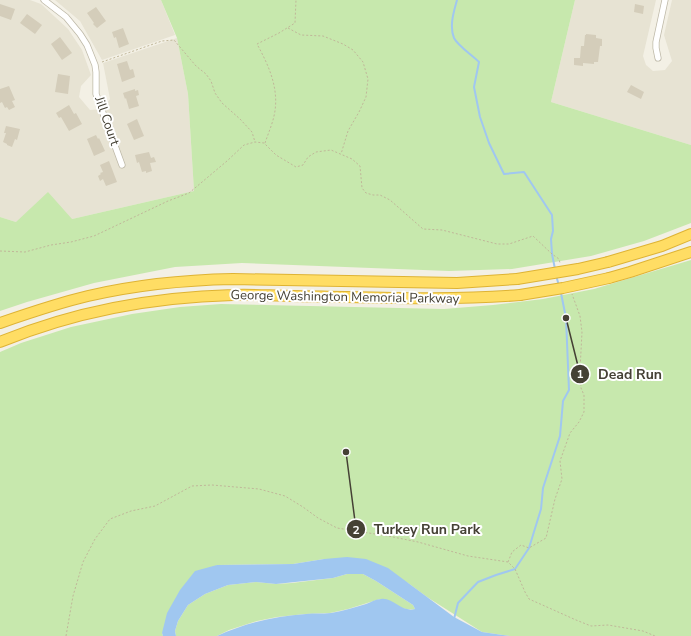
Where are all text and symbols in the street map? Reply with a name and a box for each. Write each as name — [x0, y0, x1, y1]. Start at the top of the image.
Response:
street label: Jill Court — [90, 93, 124, 148]
street label: George Washington Memorial Parkway — [230, 286, 460, 308]
callout: Dead Run — [570, 361, 670, 387]
text: Dead Run — [598, 365, 662, 384]
text: 1 — [576, 366, 584, 382]
callout: Turkey Run Park — [346, 516, 489, 542]
text: Turkey Run Park — [374, 520, 481, 539]
text: 2 — [352, 522, 360, 538]

